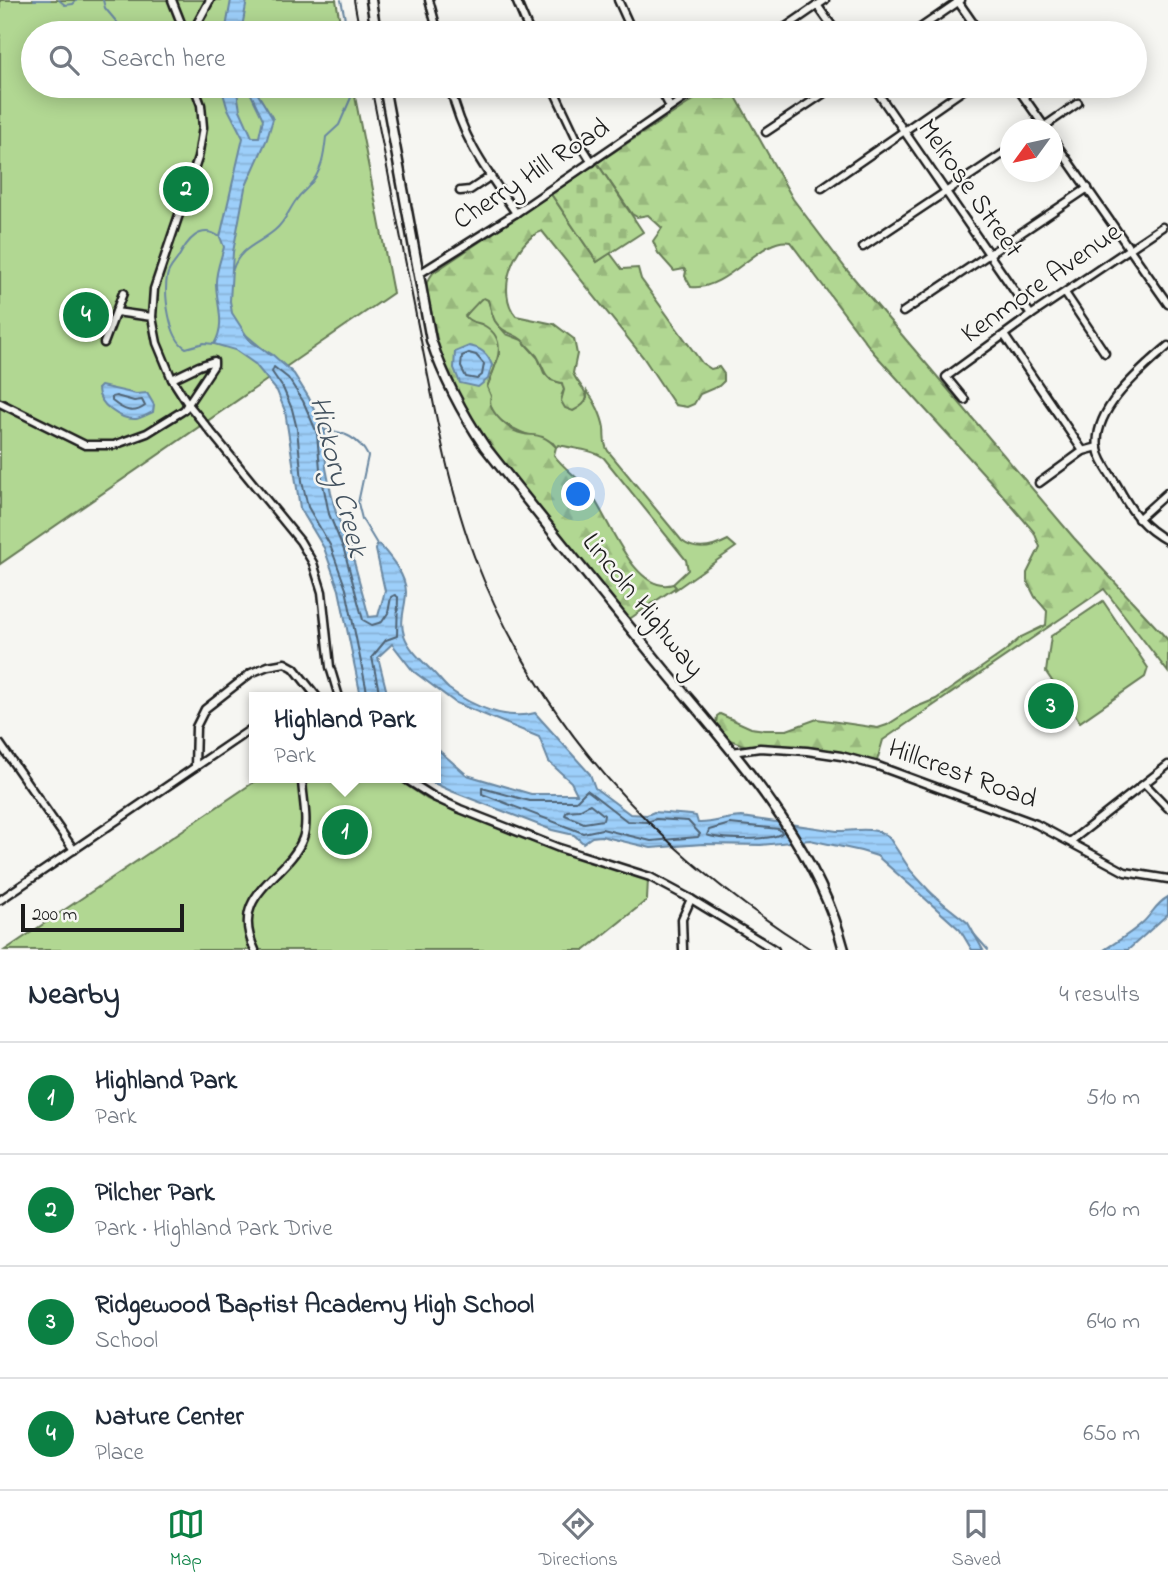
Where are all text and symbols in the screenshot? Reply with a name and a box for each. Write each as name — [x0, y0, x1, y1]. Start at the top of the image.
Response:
search box — [21, 21, 1147, 98]
icon: search — [45, 41, 83, 79]
text: Search here — [101, 41, 226, 79]
street label: Cherry Hill Road — [445, 109, 619, 241]
street label: Melrose Street — [906, 111, 1032, 267]
north arrow — [1000, 119, 1063, 182]
pin: 2 — [163, 163, 209, 215]
street label: Kenmore Avenue — [953, 213, 1131, 355]
pin: 4 — [63, 289, 109, 341]
water label: Hickory Creek — [296, 392, 379, 564]
your location — [561, 477, 595, 511]
street label: Lincoln Highway — [571, 525, 713, 687]
pin: 3 — [1028, 680, 1074, 732]
popup — [249, 692, 441, 783]
text: Highland Park — [274, 702, 416, 740]
street label: Hillcrest Road — [882, 729, 1043, 821]
text: Park — [274, 740, 316, 773]
pin: 1 — [322, 806, 368, 858]
scale bar — [21, 901, 184, 933]
text: 200 m — [32, 902, 77, 929]
text: Nearby — [28, 974, 120, 1018]
text: 4 results — [1059, 979, 1140, 1012]
text: Highland Park — [95, 1063, 237, 1101]
text: 1 — [47, 1082, 55, 1115]
text: 510 m — [1086, 1082, 1140, 1115]
text: Park — [95, 1101, 137, 1134]
text: Pilcher Park — [95, 1175, 215, 1213]
text: 2 — [45, 1194, 57, 1227]
text: 610 m — [1089, 1194, 1140, 1227]
text: Park · Highland Park Drive — [95, 1213, 332, 1246]
text: Ridgewood Baptist Academy High School — [95, 1287, 534, 1325]
text: 3 — [46, 1306, 56, 1339]
text: 640 m — [1087, 1306, 1140, 1339]
text: School — [95, 1325, 158, 1358]
text: Nature Center — [95, 1399, 244, 1437]
text: 4 — [46, 1418, 56, 1451]
text: 650 m — [1083, 1418, 1140, 1451]
text: Place — [95, 1437, 144, 1470]
tab: Map — [167, 1505, 205, 1574]
tab: Directions — [539, 1505, 618, 1574]
tab: Saved — [952, 1505, 1001, 1574]

